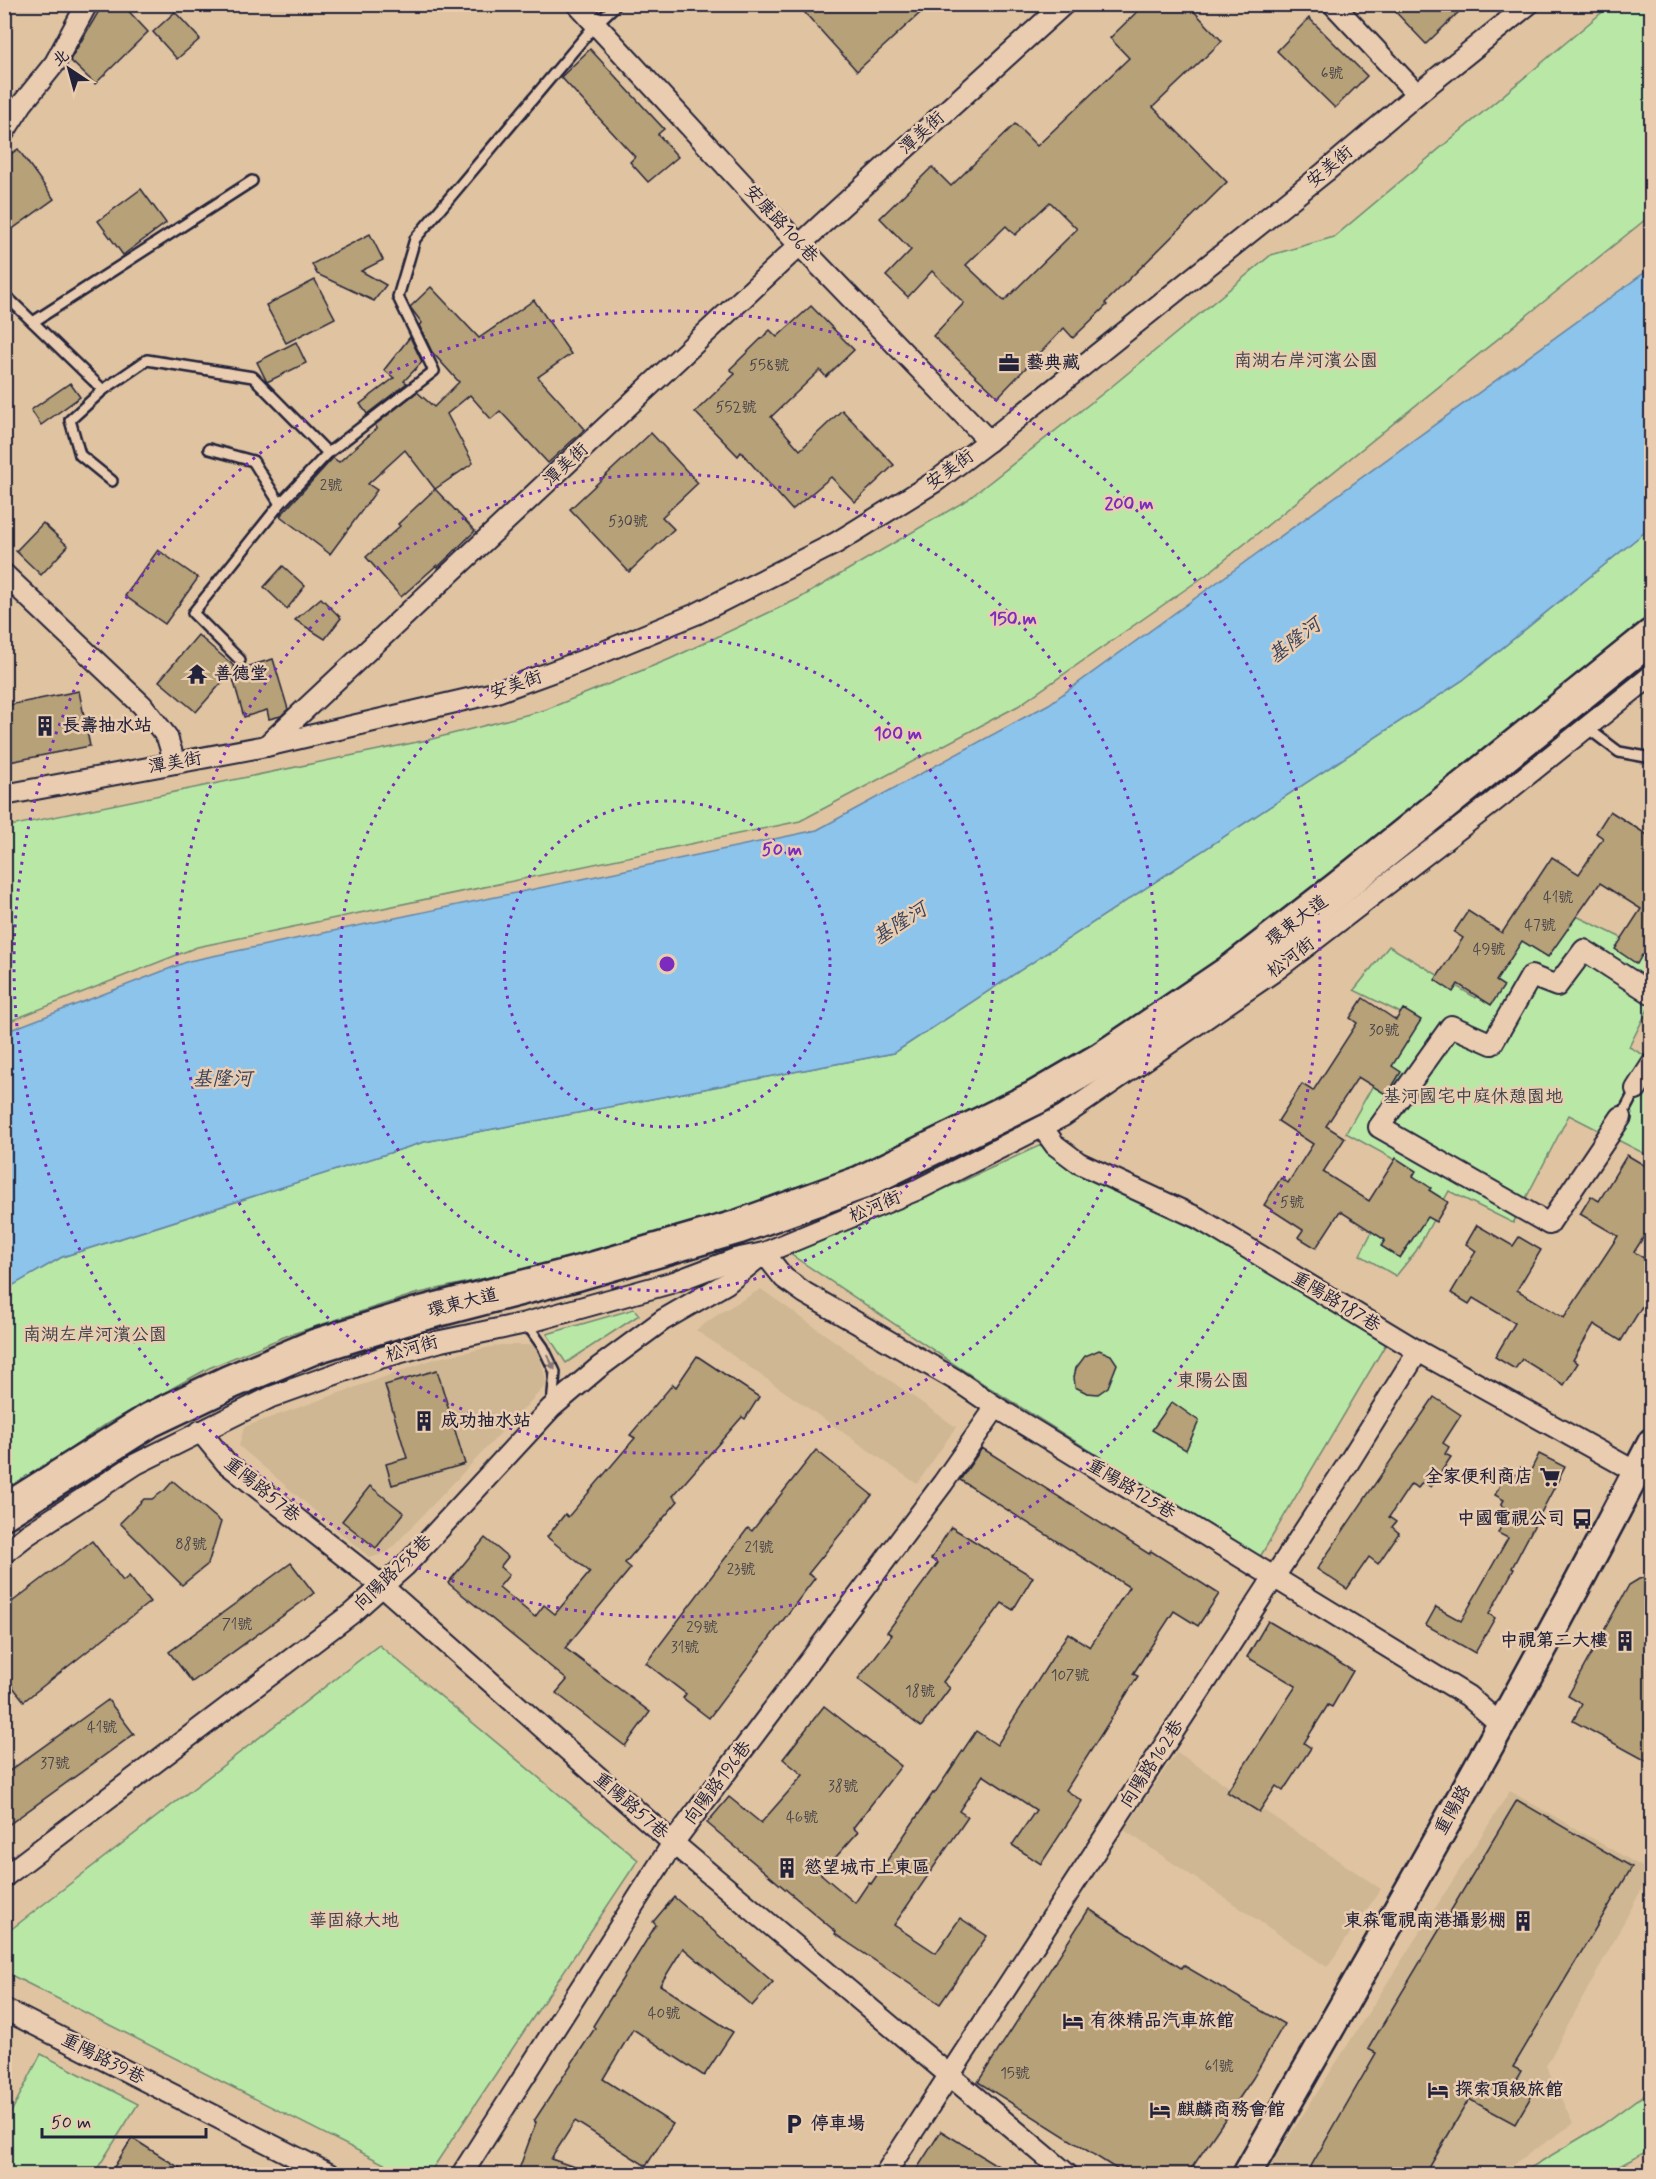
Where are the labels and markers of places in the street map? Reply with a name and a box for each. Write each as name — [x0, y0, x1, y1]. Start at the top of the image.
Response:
office icon: 藝典藏 — [997, 351, 1021, 375]
place label: 藝典藏 — [1026, 351, 1080, 375]
temple icon: 善德堂 — [185, 662, 209, 686]
place label: 善德堂 — [214, 662, 268, 686]
building icon: 長壽抽水站 — [33, 714, 57, 738]
place label: 長壽抽水站 — [62, 714, 152, 738]
centre of rings — [657, 954, 677, 974]
building icon: 成功抽水站 — [412, 1409, 436, 1433]
place label: 成功抽水站 — [441, 1409, 531, 1433]
place label: 全家便利商店 — [1425, 1465, 1533, 1489]
supermarket icon: 全家便利商店 — [1538, 1465, 1562, 1489]
place label: 中國電視公司 — [1457, 1507, 1565, 1531]
bus stop icon: 中國電視公司 — [1570, 1507, 1594, 1531]
place label: 中視第二大樓 — [1500, 1629, 1608, 1653]
building icon: 中視第二大樓 — [1613, 1629, 1637, 1653]
building icon: 慾望城市上東區 — [775, 1856, 799, 1880]
place label: 慾望城市上東區 — [804, 1856, 930, 1880]
place label: 東森電視南港攝影棚 — [1344, 1909, 1506, 1933]
building icon: 東森電視南港攝影棚 — [1511, 1909, 1535, 1933]
hotel icon: 有徠精品汽車旅館 — [1061, 2009, 1085, 2033]
place label: 有徠精品汽車旅館 — [1090, 2009, 1234, 2033]
hotel icon: 探索頂級旅館 — [1426, 2078, 1450, 2102]
place label: 探索頂級旅館 — [1455, 2078, 1563, 2102]
hotel icon: 麒麟商務會館 — [1148, 2098, 1172, 2122]
place label: 麒麟商務會館 — [1177, 2098, 1285, 2122]
parking icon: 停車場 — [782, 2112, 806, 2136]
place label: 停車場 — [811, 2112, 865, 2136]

